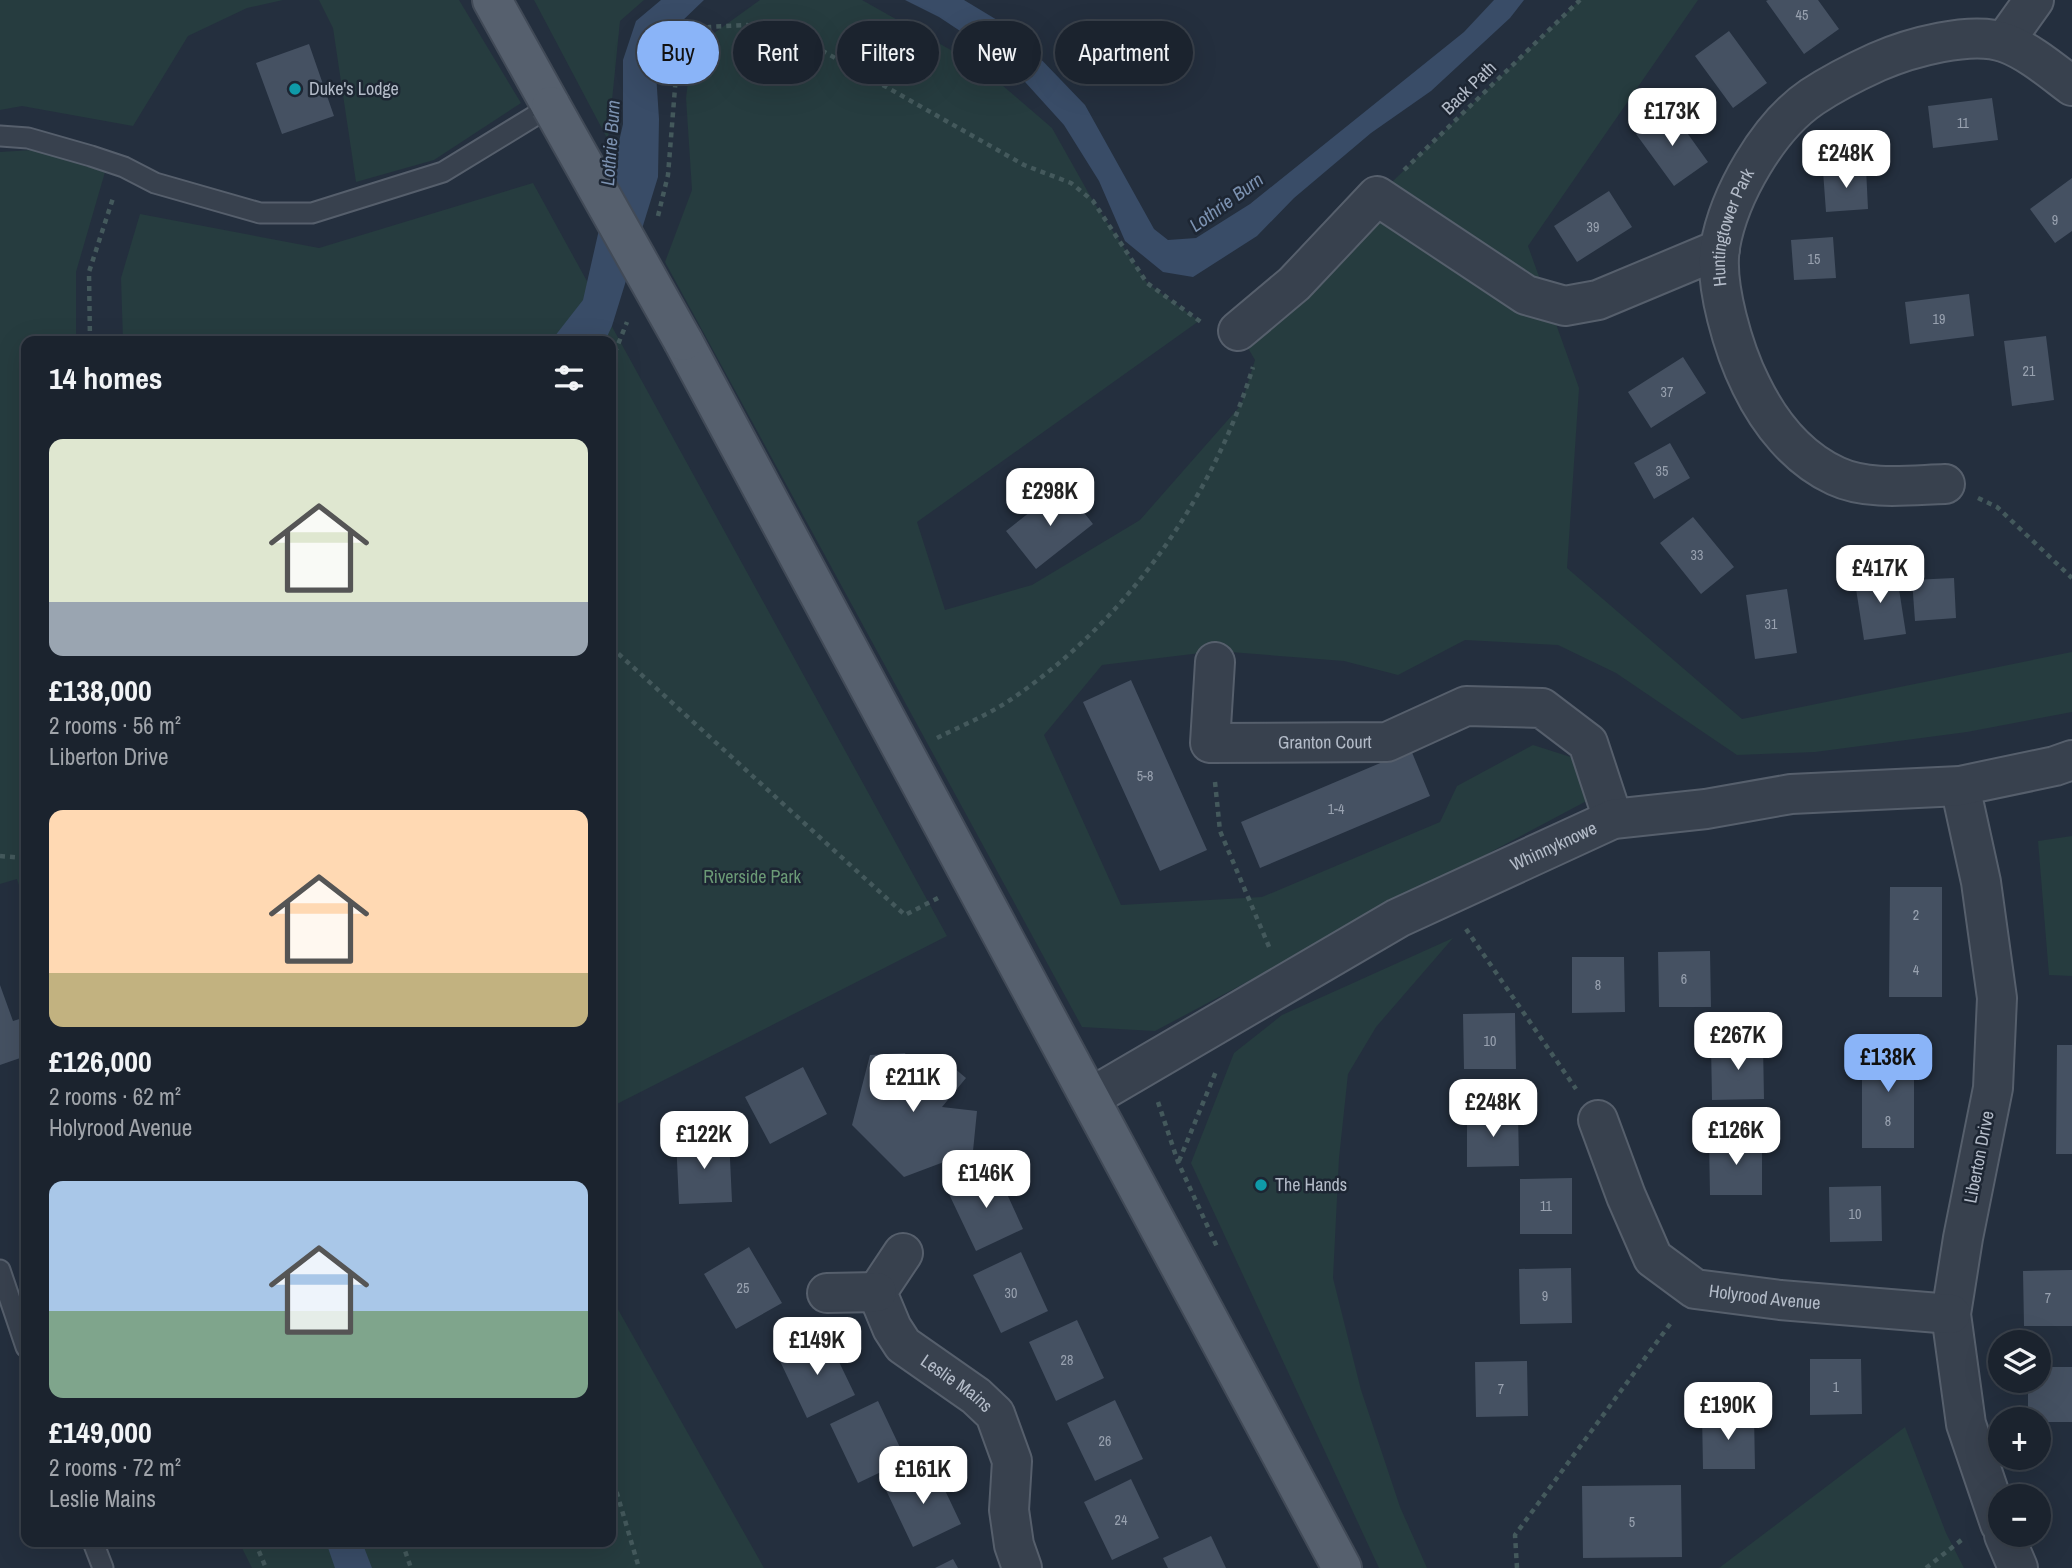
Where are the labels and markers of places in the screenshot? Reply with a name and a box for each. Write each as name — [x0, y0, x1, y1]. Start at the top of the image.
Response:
place label: Duke's Lodge — [309, 76, 399, 101]
marker: Duke's Lodge — [287, 81, 303, 97]
pin: £173K — [1623, 88, 1721, 148]
pin: £248K — [1797, 130, 1895, 190]
pin: £298K — [1001, 468, 1099, 528]
pin: £417K — [1831, 546, 1929, 605]
pin: £267K — [1689, 1012, 1787, 1072]
pin: £138K — [1839, 1034, 1937, 1094]
pin: £211K — [864, 1054, 962, 1114]
pin: £248K — [1444, 1080, 1542, 1139]
pin: £126K — [1687, 1108, 1785, 1167]
pin: £122K — [655, 1112, 753, 1171]
pin: £146K — [937, 1150, 1035, 1210]
place label: The Hands — [1275, 1172, 1347, 1197]
marker: The Hands — [1253, 1177, 1269, 1193]
pin: £149K — [768, 1318, 866, 1377]
pin: £190K — [1679, 1382, 1777, 1442]
pin: £161K — [874, 1446, 972, 1506]

